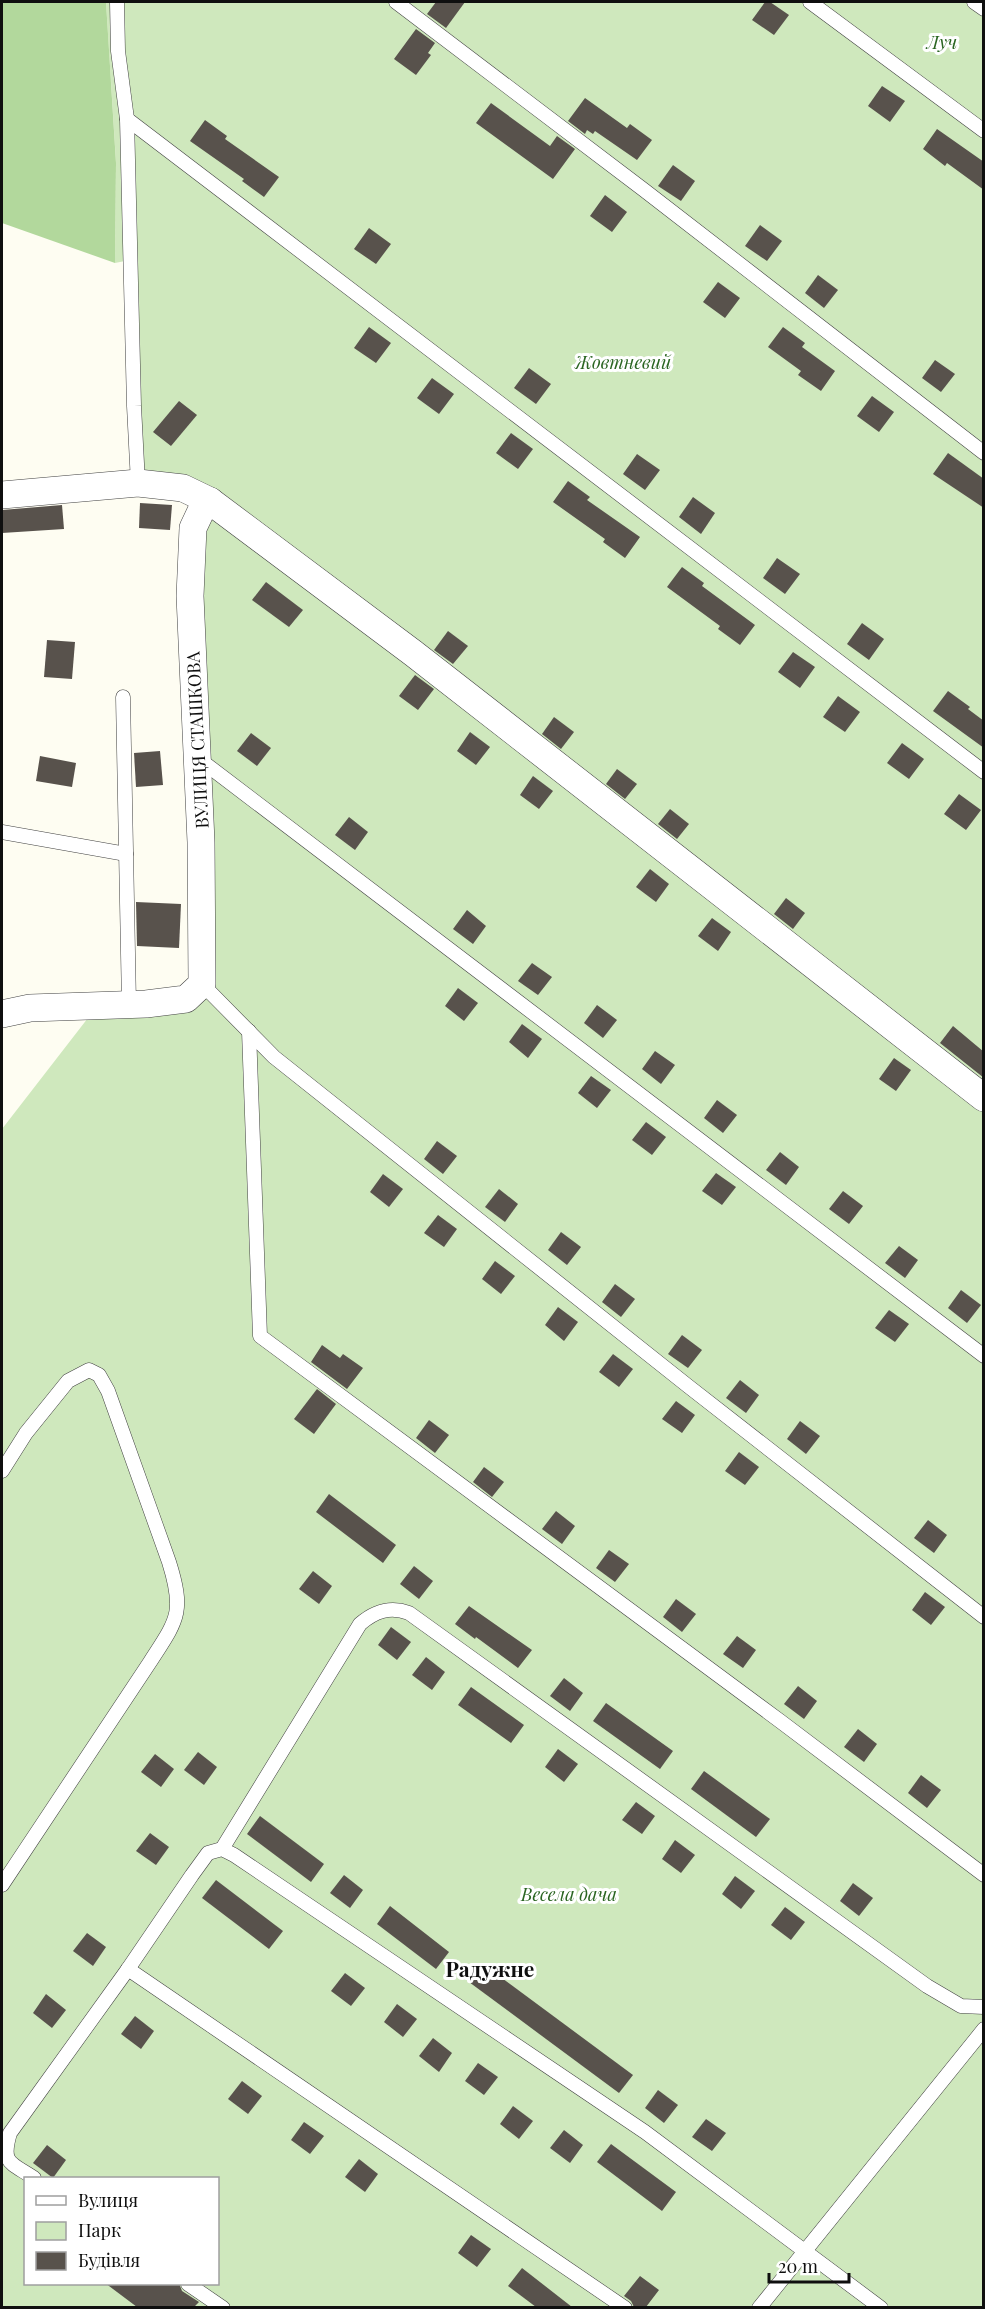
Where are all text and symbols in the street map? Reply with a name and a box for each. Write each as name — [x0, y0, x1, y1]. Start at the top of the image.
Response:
park label: Луч — [925, 30, 957, 54]
park label: Жовтневий — [574, 350, 672, 374]
street label: ВУЛИЦЯ СТАШКОВА — [180, 650, 214, 829]
park label: Весела дача — [520, 1882, 617, 1906]
district label: Радужне — [446, 1954, 534, 1982]
legend — [24, 2177, 219, 2285]
text: Вулиця — [78, 2188, 139, 2212]
text: Парк — [78, 2218, 121, 2242]
scale bar — [769, 2246, 848, 2284]
text: Будівля — [78, 2248, 141, 2272]
text: 20 m — [778, 2254, 818, 2278]

